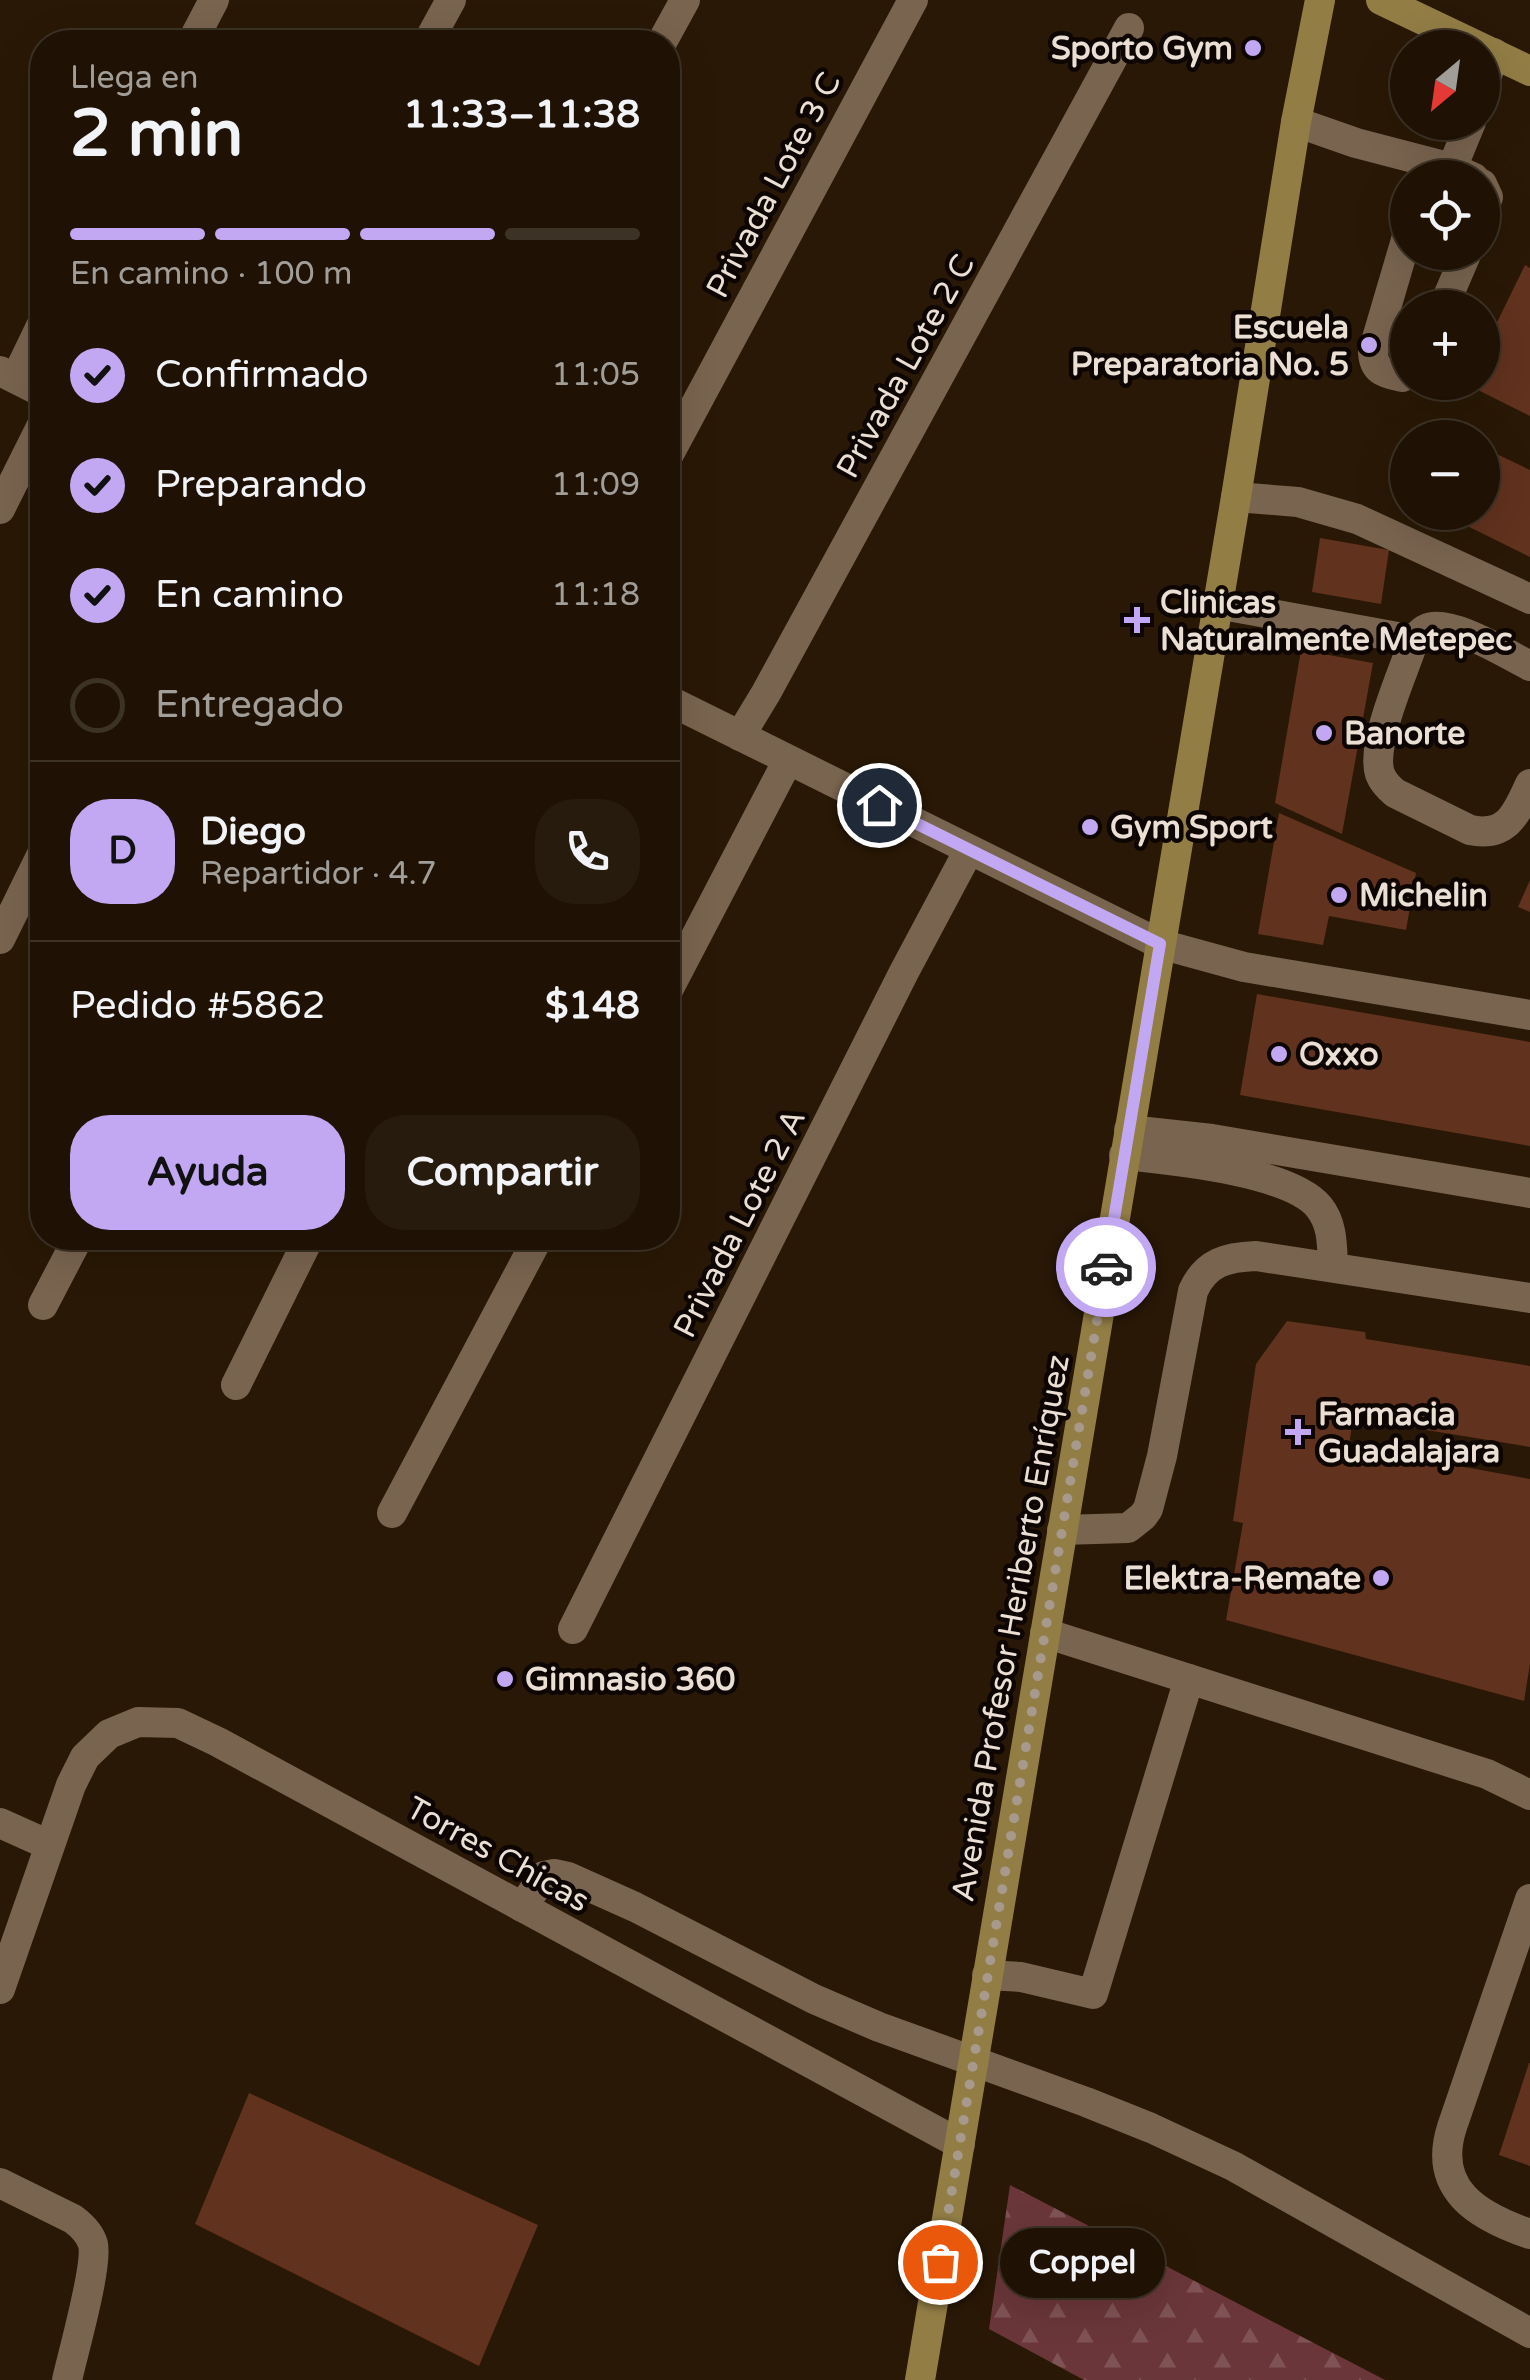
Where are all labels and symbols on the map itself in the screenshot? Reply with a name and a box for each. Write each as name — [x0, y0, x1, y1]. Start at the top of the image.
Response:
place label: Sporto Gym — [1051, 30, 1233, 68]
north arrow — [1390, 30, 1500, 140]
marker: Sporto Gym — [1242, 37, 1264, 59]
street label: Privada Lote 3 C — [699, 66, 849, 305]
street label: Privada Lote 2 C — [829, 248, 983, 485]
place label: Escuela Preparatoria No. 5 — [1071, 309, 1349, 384]
marker: Escuela Preparatoria No. 5 — [1358, 334, 1380, 356]
place label: Clinicas Naturalmente Metepec — [1160, 584, 1512, 659]
marker: Clinicas Naturalmente Metepec — [1124, 607, 1150, 633]
place label: Banorte — [1344, 715, 1465, 753]
marker: Banorte — [1313, 722, 1335, 744]
pin — [837, 763, 922, 848]
place label: Gym Sport — [1110, 809, 1273, 847]
marker: Gym Sport — [1079, 816, 1101, 838]
place label: Michelin — [1359, 877, 1488, 915]
marker: Michelin — [1328, 884, 1350, 906]
place label: Oxxo — [1299, 1036, 1379, 1074]
marker: Oxxo — [1268, 1043, 1290, 1065]
street label: Privada Lote 2 A — [666, 1103, 814, 1344]
courier — [1056, 1217, 1156, 1317]
street label: Avenida Profesor Heriberto Enríquez — [944, 1352, 1078, 1905]
place label: Farmacia Guadalajara — [1318, 1396, 1500, 1471]
marker: Farmacia Guadalajara — [1287, 1421, 1309, 1443]
place label: Elektra-Remate — [1124, 1560, 1361, 1598]
marker: Elektra-Remate — [1370, 1567, 1392, 1589]
place label: Gimnasio 360 — [525, 1661, 735, 1699]
marker: Gimnasio 360 — [494, 1668, 516, 1690]
street label: Torres Chicas — [400, 1789, 595, 1921]
pin — [898, 2220, 983, 2305]
callout: Coppel — [1000, 2227, 1165, 2297]

